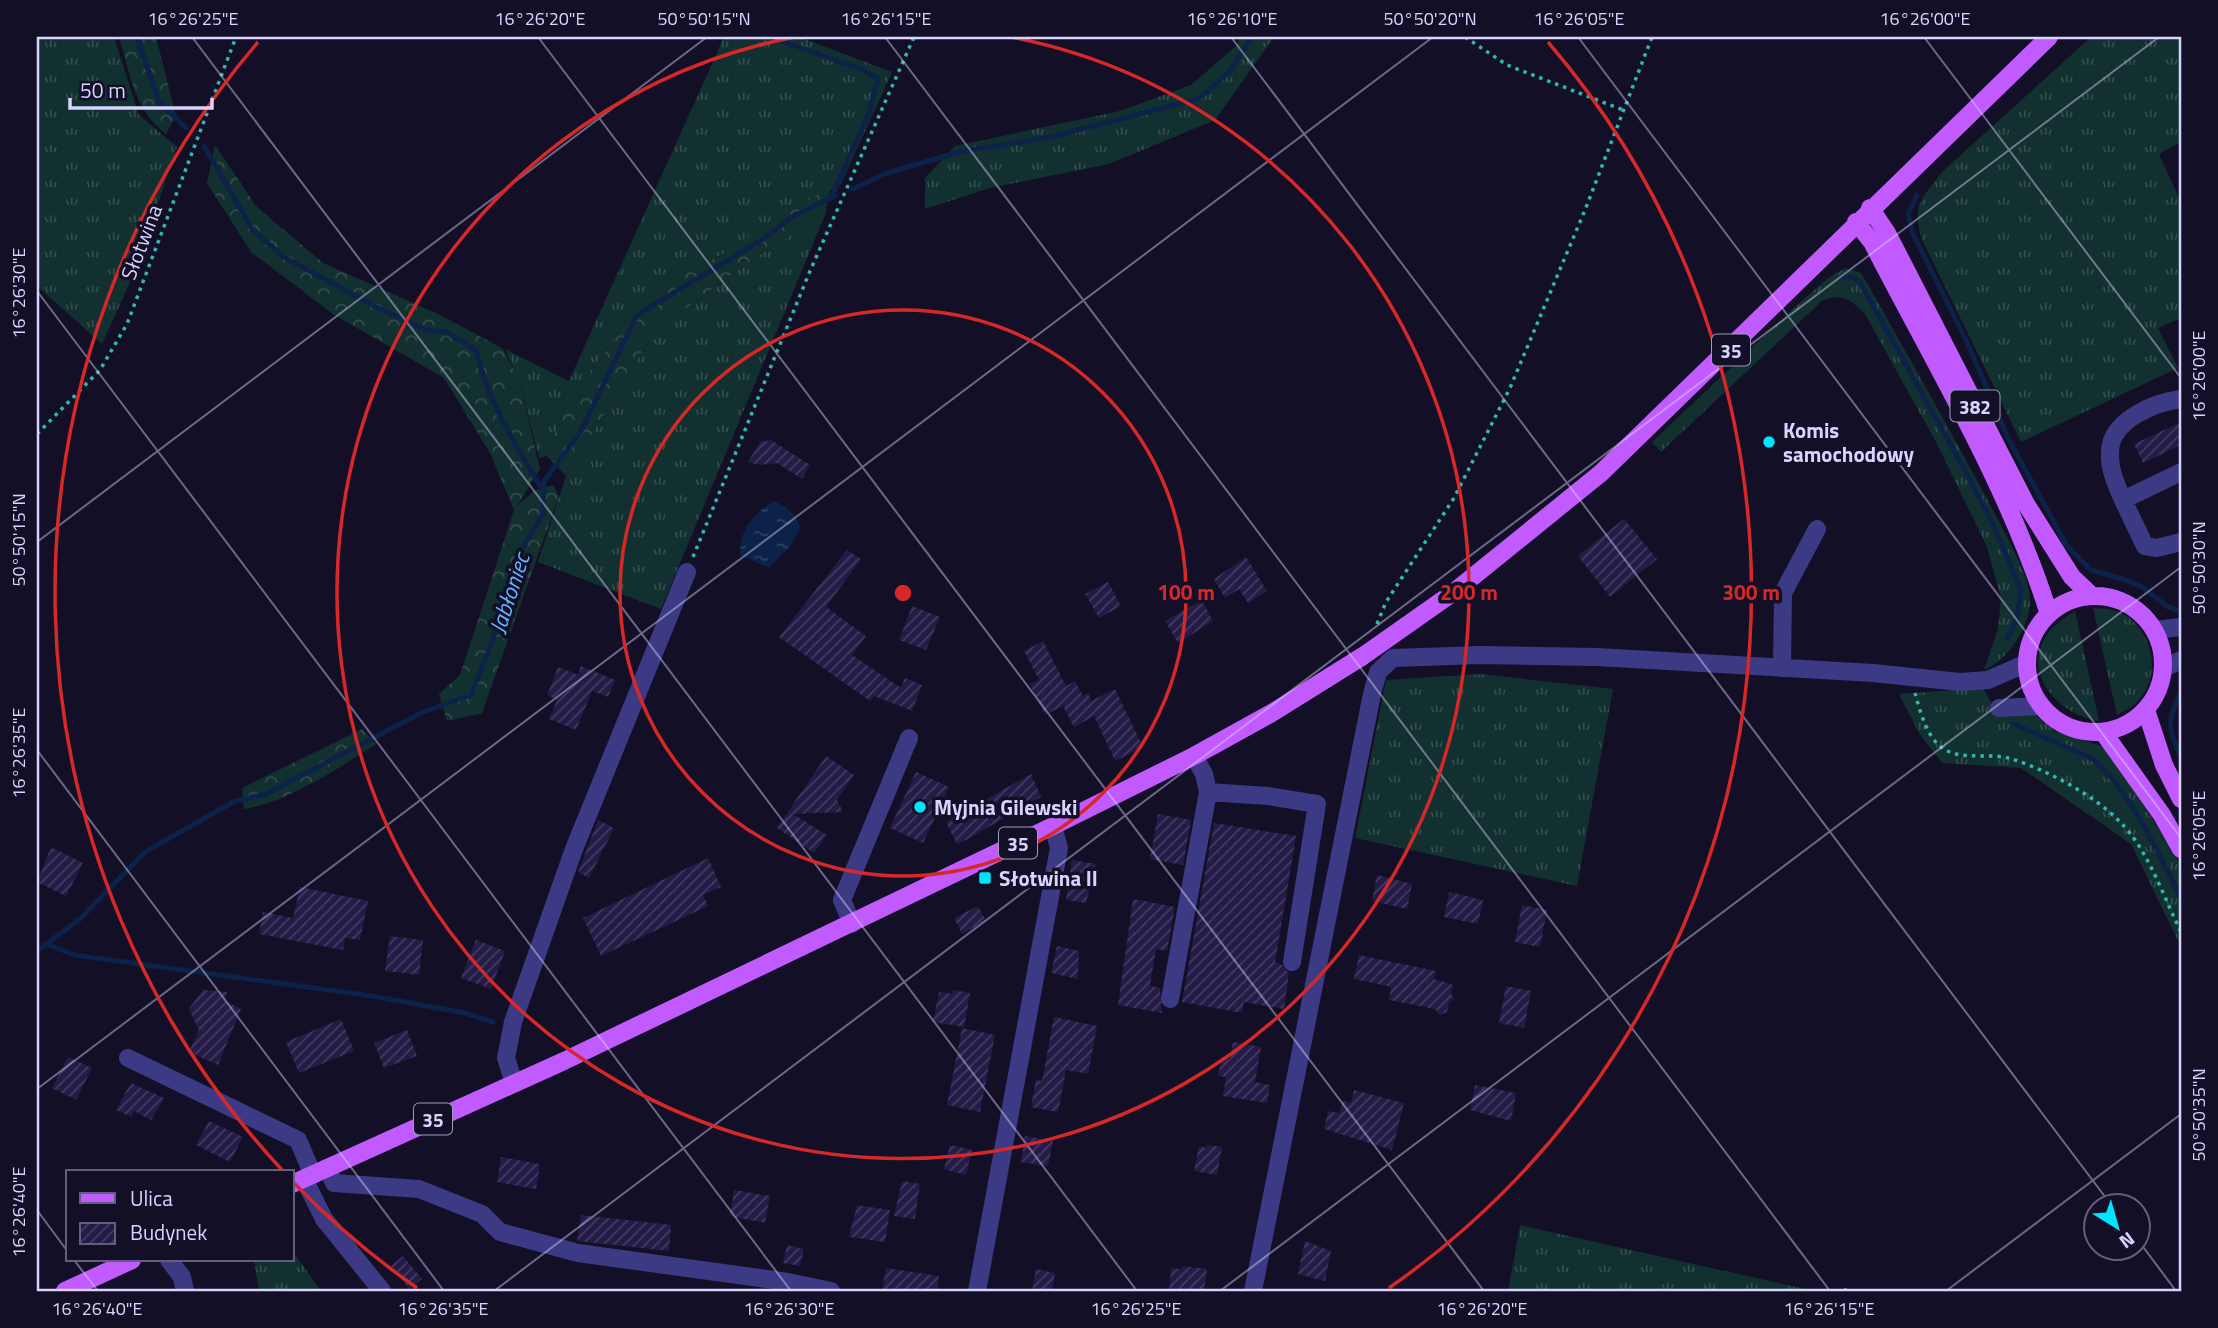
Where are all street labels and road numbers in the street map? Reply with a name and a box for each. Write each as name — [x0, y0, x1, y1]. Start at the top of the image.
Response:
street label: Słotwina — [112, 199, 170, 284]
road number: 35 — [1712, 334, 1750, 366]
road number: 382 — [1951, 390, 2000, 422]
road number: 35 — [999, 828, 1037, 858]
road number: 35 — [414, 1104, 452, 1134]

